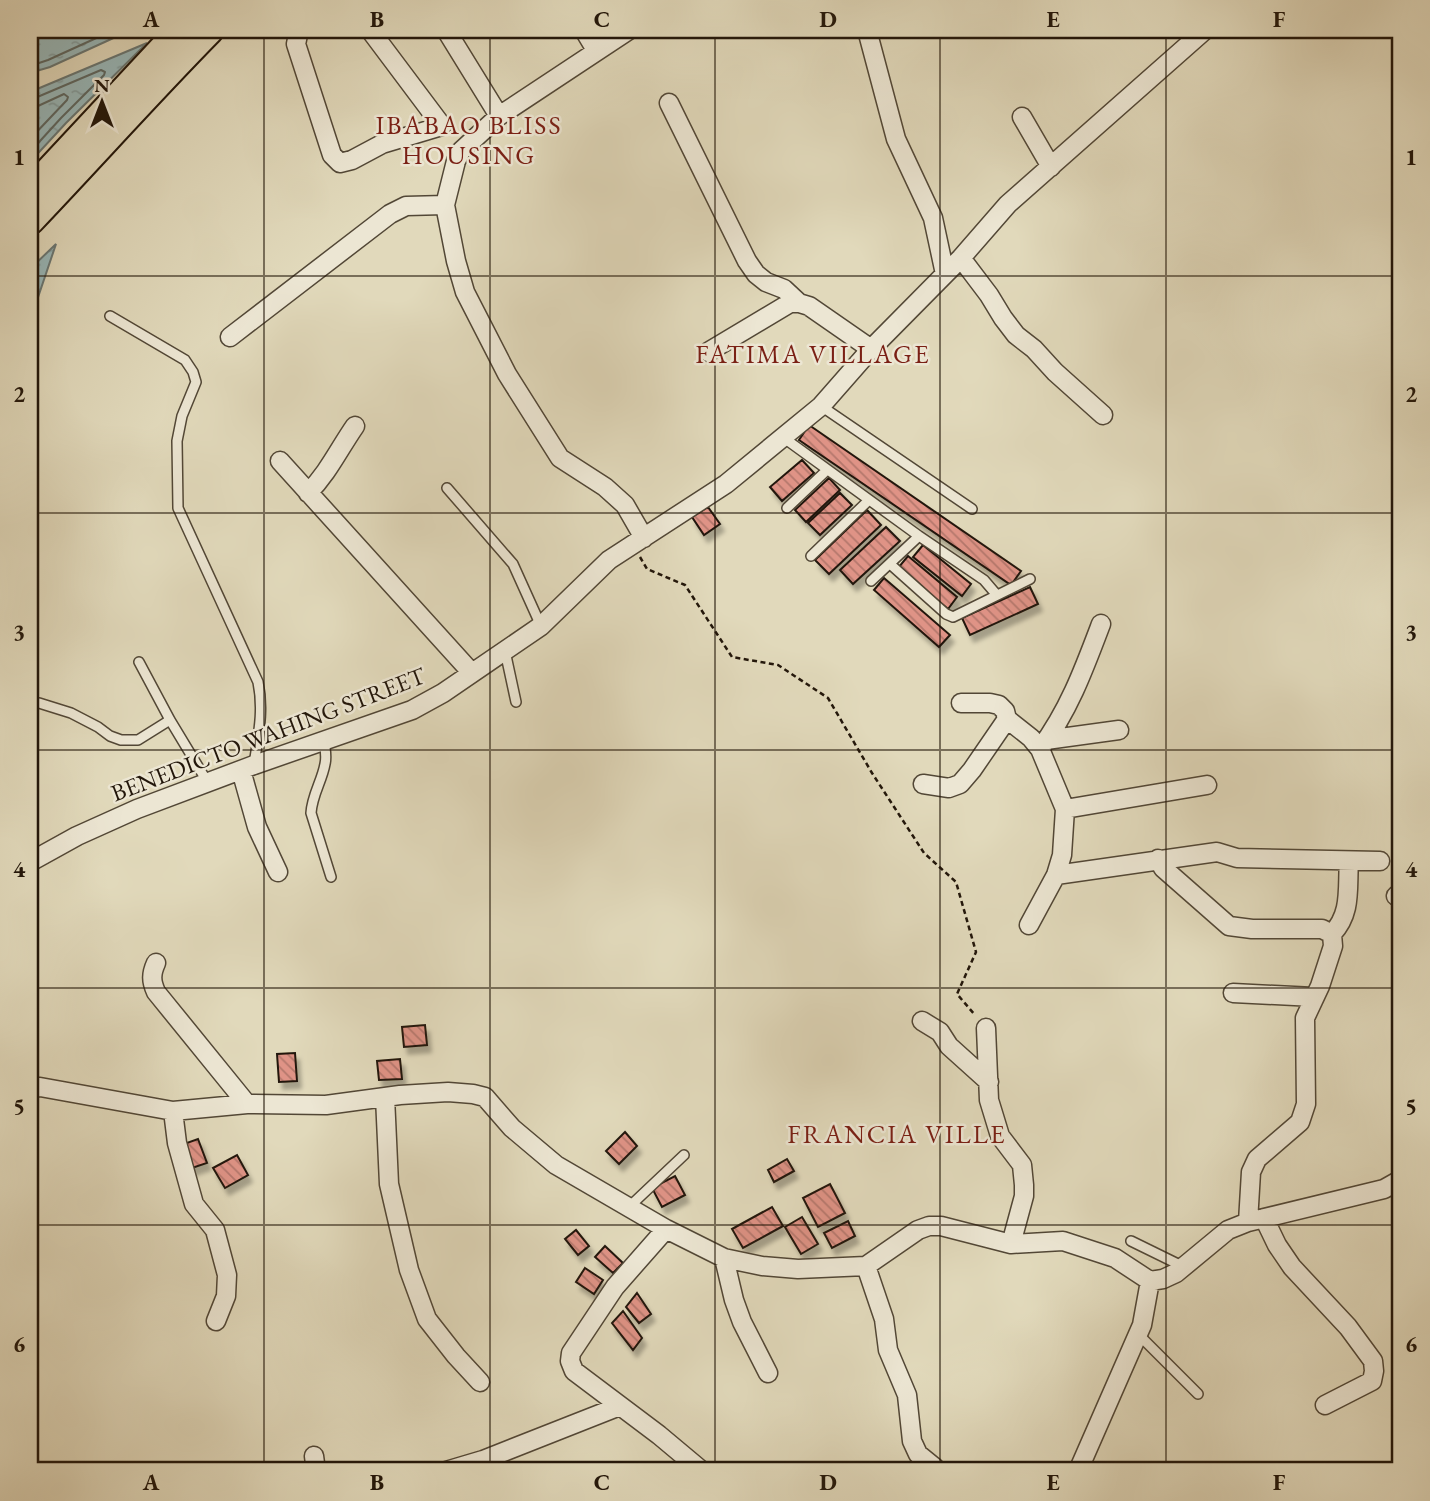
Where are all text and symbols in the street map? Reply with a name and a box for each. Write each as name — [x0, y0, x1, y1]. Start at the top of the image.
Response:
text: A — [142, 4, 160, 34]
text: B — [370, 4, 384, 34]
text: C — [594, 4, 610, 34]
text: D — [819, 4, 837, 34]
text: E — [1046, 4, 1060, 34]
text: F — [1273, 4, 1286, 34]
north arrow — [66, 66, 136, 136]
text: N — [94, 73, 110, 98]
district label: IBABAO BLISS HOUSING — [375, 108, 563, 172]
text: 1 — [13, 142, 25, 172]
text: 1 — [1405, 142, 1417, 172]
district label: FATIMA VILLAGE — [695, 337, 931, 371]
text: 2 — [13, 379, 25, 409]
text: 2 — [1405, 379, 1417, 409]
text: 3 — [13, 617, 25, 647]
text: 3 — [1405, 617, 1417, 647]
street label: BENEDICTO WAHING STREET — [107, 659, 430, 808]
text: 4 — [13, 854, 26, 884]
text: 4 — [1405, 854, 1418, 884]
text: 5 — [13, 1091, 25, 1121]
text: 5 — [1405, 1091, 1417, 1121]
district label: FRANCIA VILLE — [787, 1117, 1007, 1151]
text: 6 — [13, 1329, 25, 1359]
text: 6 — [1405, 1329, 1417, 1359]
text: A — [142, 1467, 160, 1497]
text: B — [370, 1467, 384, 1497]
text: C — [594, 1467, 610, 1497]
text: D — [819, 1467, 837, 1497]
text: E — [1046, 1467, 1060, 1497]
text: F — [1273, 1467, 1286, 1497]

